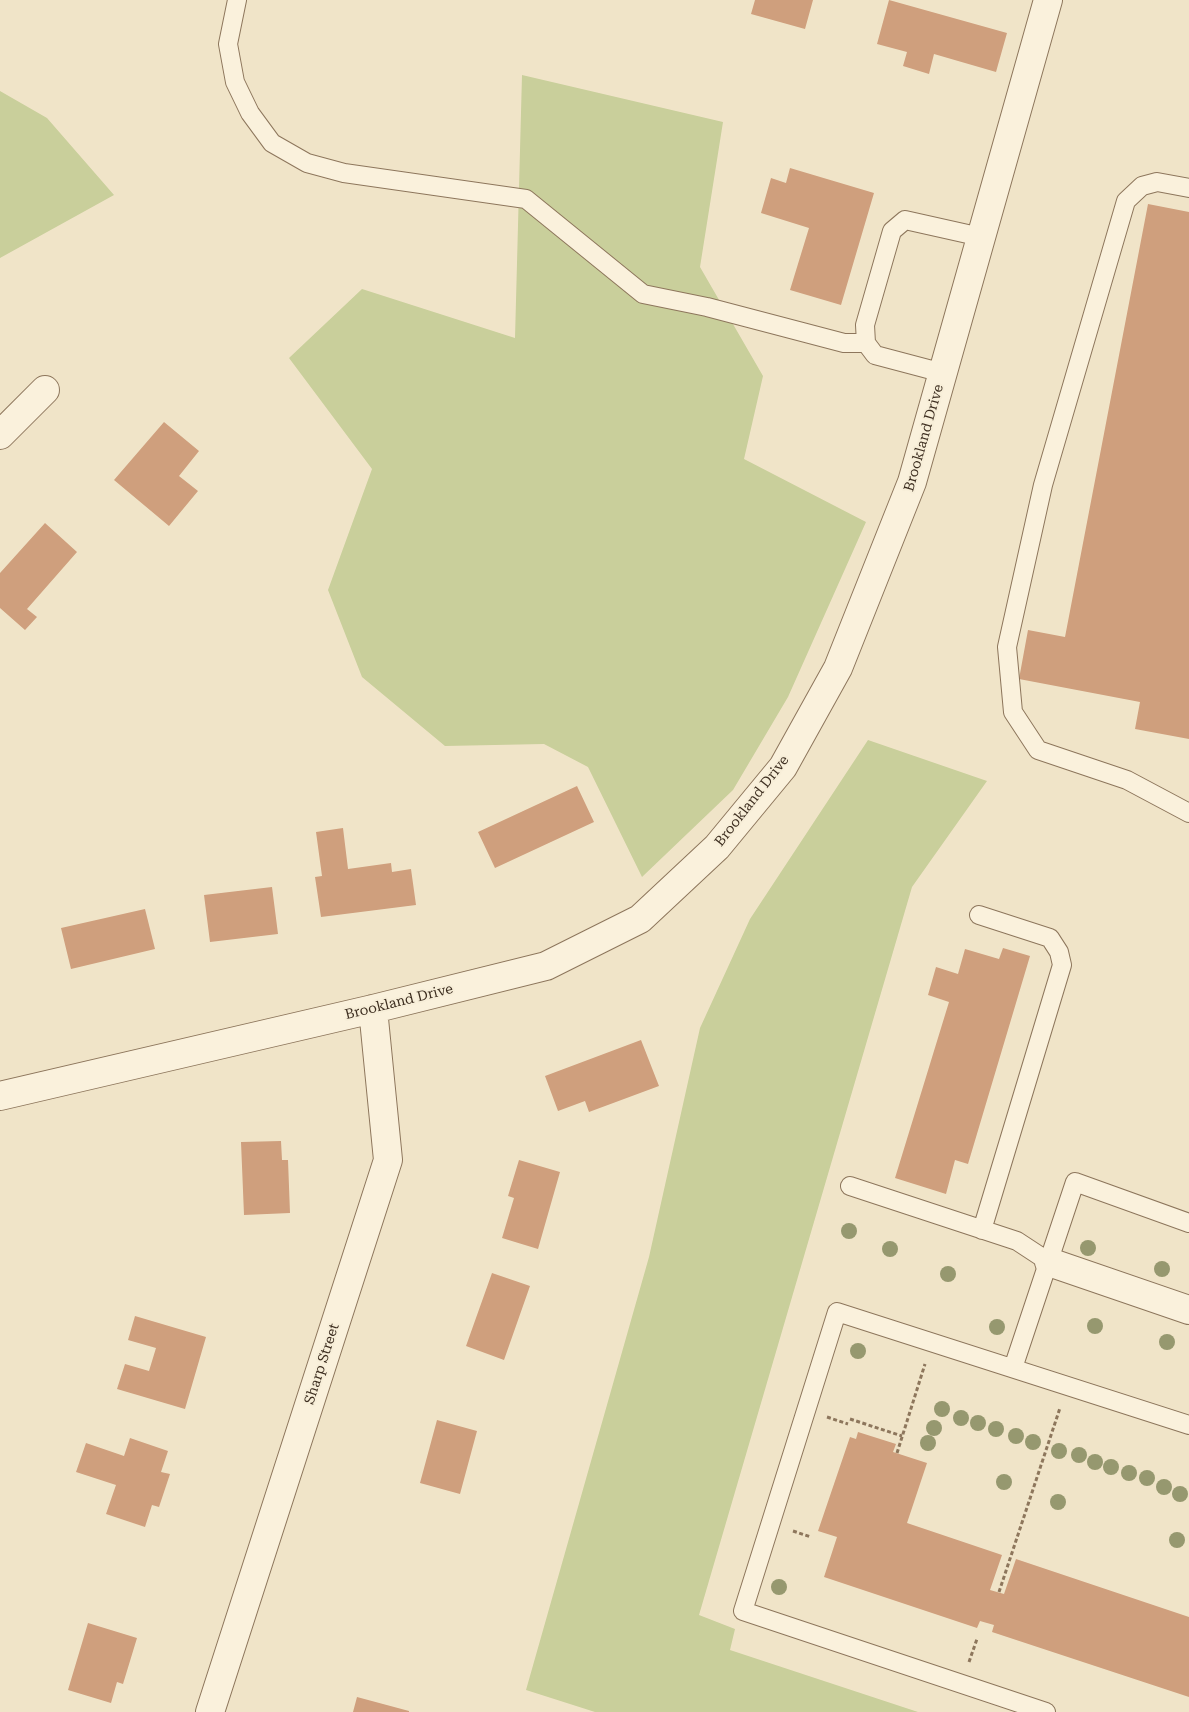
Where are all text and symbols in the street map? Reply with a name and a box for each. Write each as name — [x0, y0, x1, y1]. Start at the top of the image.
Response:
street label: Brookland Drive — [901, 382, 947, 494]
street label: Brookland Drive — [711, 752, 793, 850]
street label: Brookland Drive — [343, 980, 455, 1024]
street label: Sharp Street — [301, 1321, 343, 1407]

